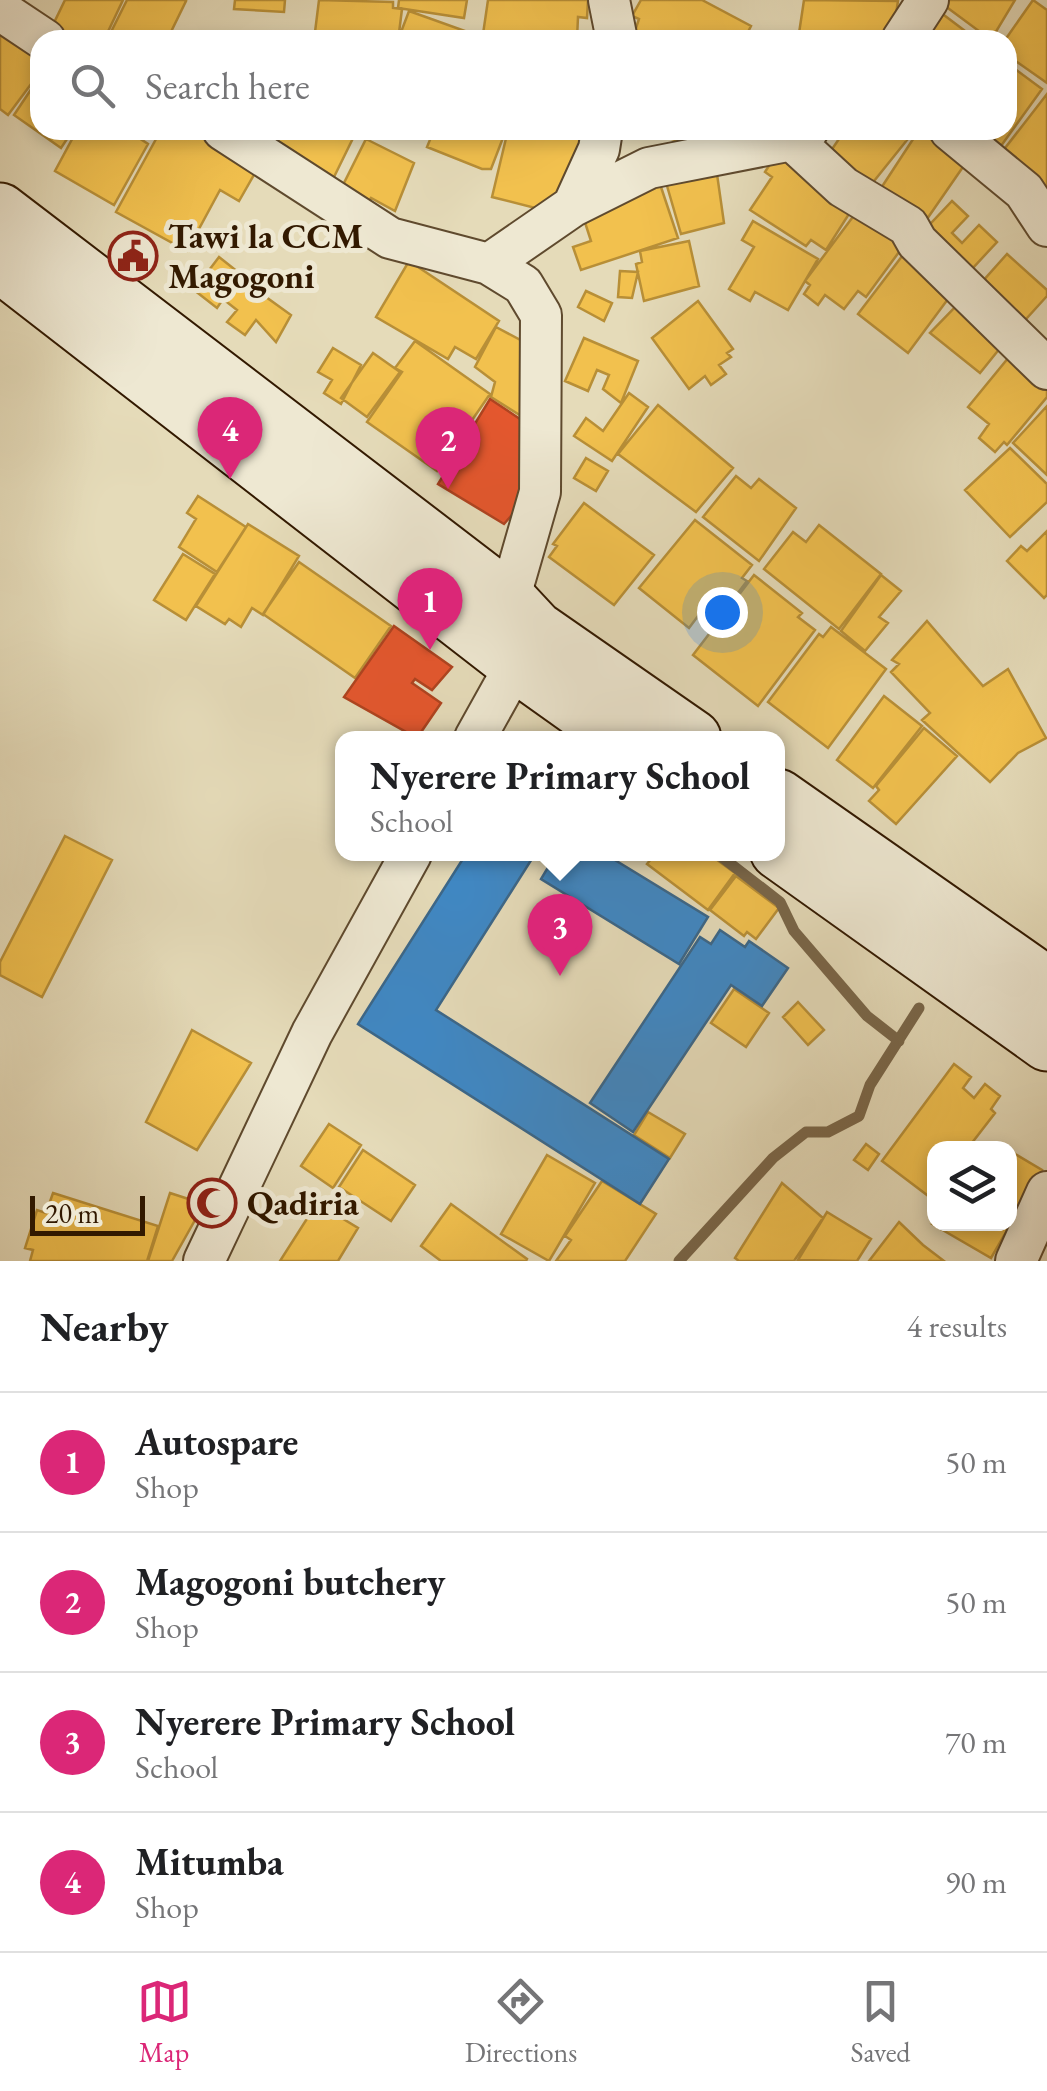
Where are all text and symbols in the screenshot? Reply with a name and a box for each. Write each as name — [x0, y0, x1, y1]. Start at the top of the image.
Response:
search box — [30, 30, 1017, 140]
icon: search — [65, 58, 120, 113]
text: Search here — [145, 61, 310, 110]
place label: Tawi la CCM Magogoni — [168, 213, 363, 298]
public building icon: Tawi la CCM Magogoni — [107, 230, 159, 282]
pin: 4 — [198, 396, 262, 479]
pin: 2 — [416, 406, 480, 489]
pin: 1 — [398, 568, 462, 650]
your location — [697, 587, 748, 638]
popup — [335, 731, 785, 861]
text: Nyerere Primary School — [370, 751, 750, 800]
text: School — [370, 800, 453, 842]
pin: 3 — [528, 894, 592, 976]
map controls — [927, 1141, 1017, 1231]
button: layers — [927, 1141, 1017, 1231]
mosque icon: Qadiria — [186, 1177, 238, 1229]
place label: Qadiria — [247, 1180, 359, 1225]
scale bar — [30, 1191, 145, 1236]
text: 20 m — [45, 1195, 99, 1231]
text: Nearby — [40, 1299, 169, 1354]
text: 4 results — [907, 1305, 1007, 1347]
text: Autospare — [135, 1417, 298, 1466]
text: 1 — [64, 1441, 81, 1483]
text: 50 m — [945, 1441, 1007, 1483]
text: Shop — [135, 1466, 199, 1508]
text: Magogoni butchery — [135, 1557, 445, 1606]
text: 2 — [64, 1581, 81, 1623]
text: 50 m — [945, 1581, 1007, 1623]
text: Shop — [135, 1606, 199, 1648]
text: Nyerere Primary School — [135, 1697, 515, 1746]
text: 3 — [64, 1721, 81, 1763]
text: 70 m — [945, 1721, 1007, 1763]
text: School — [135, 1746, 218, 1788]
text: Mitumba — [135, 1837, 284, 1886]
text: 4 — [64, 1861, 81, 1903]
text: 90 m — [945, 1861, 1007, 1903]
text: Shop — [135, 1886, 199, 1928]
tab: Map — [137, 1974, 192, 2070]
tab: Directions — [465, 1974, 577, 2070]
tab: Saved — [850, 1974, 910, 2070]

